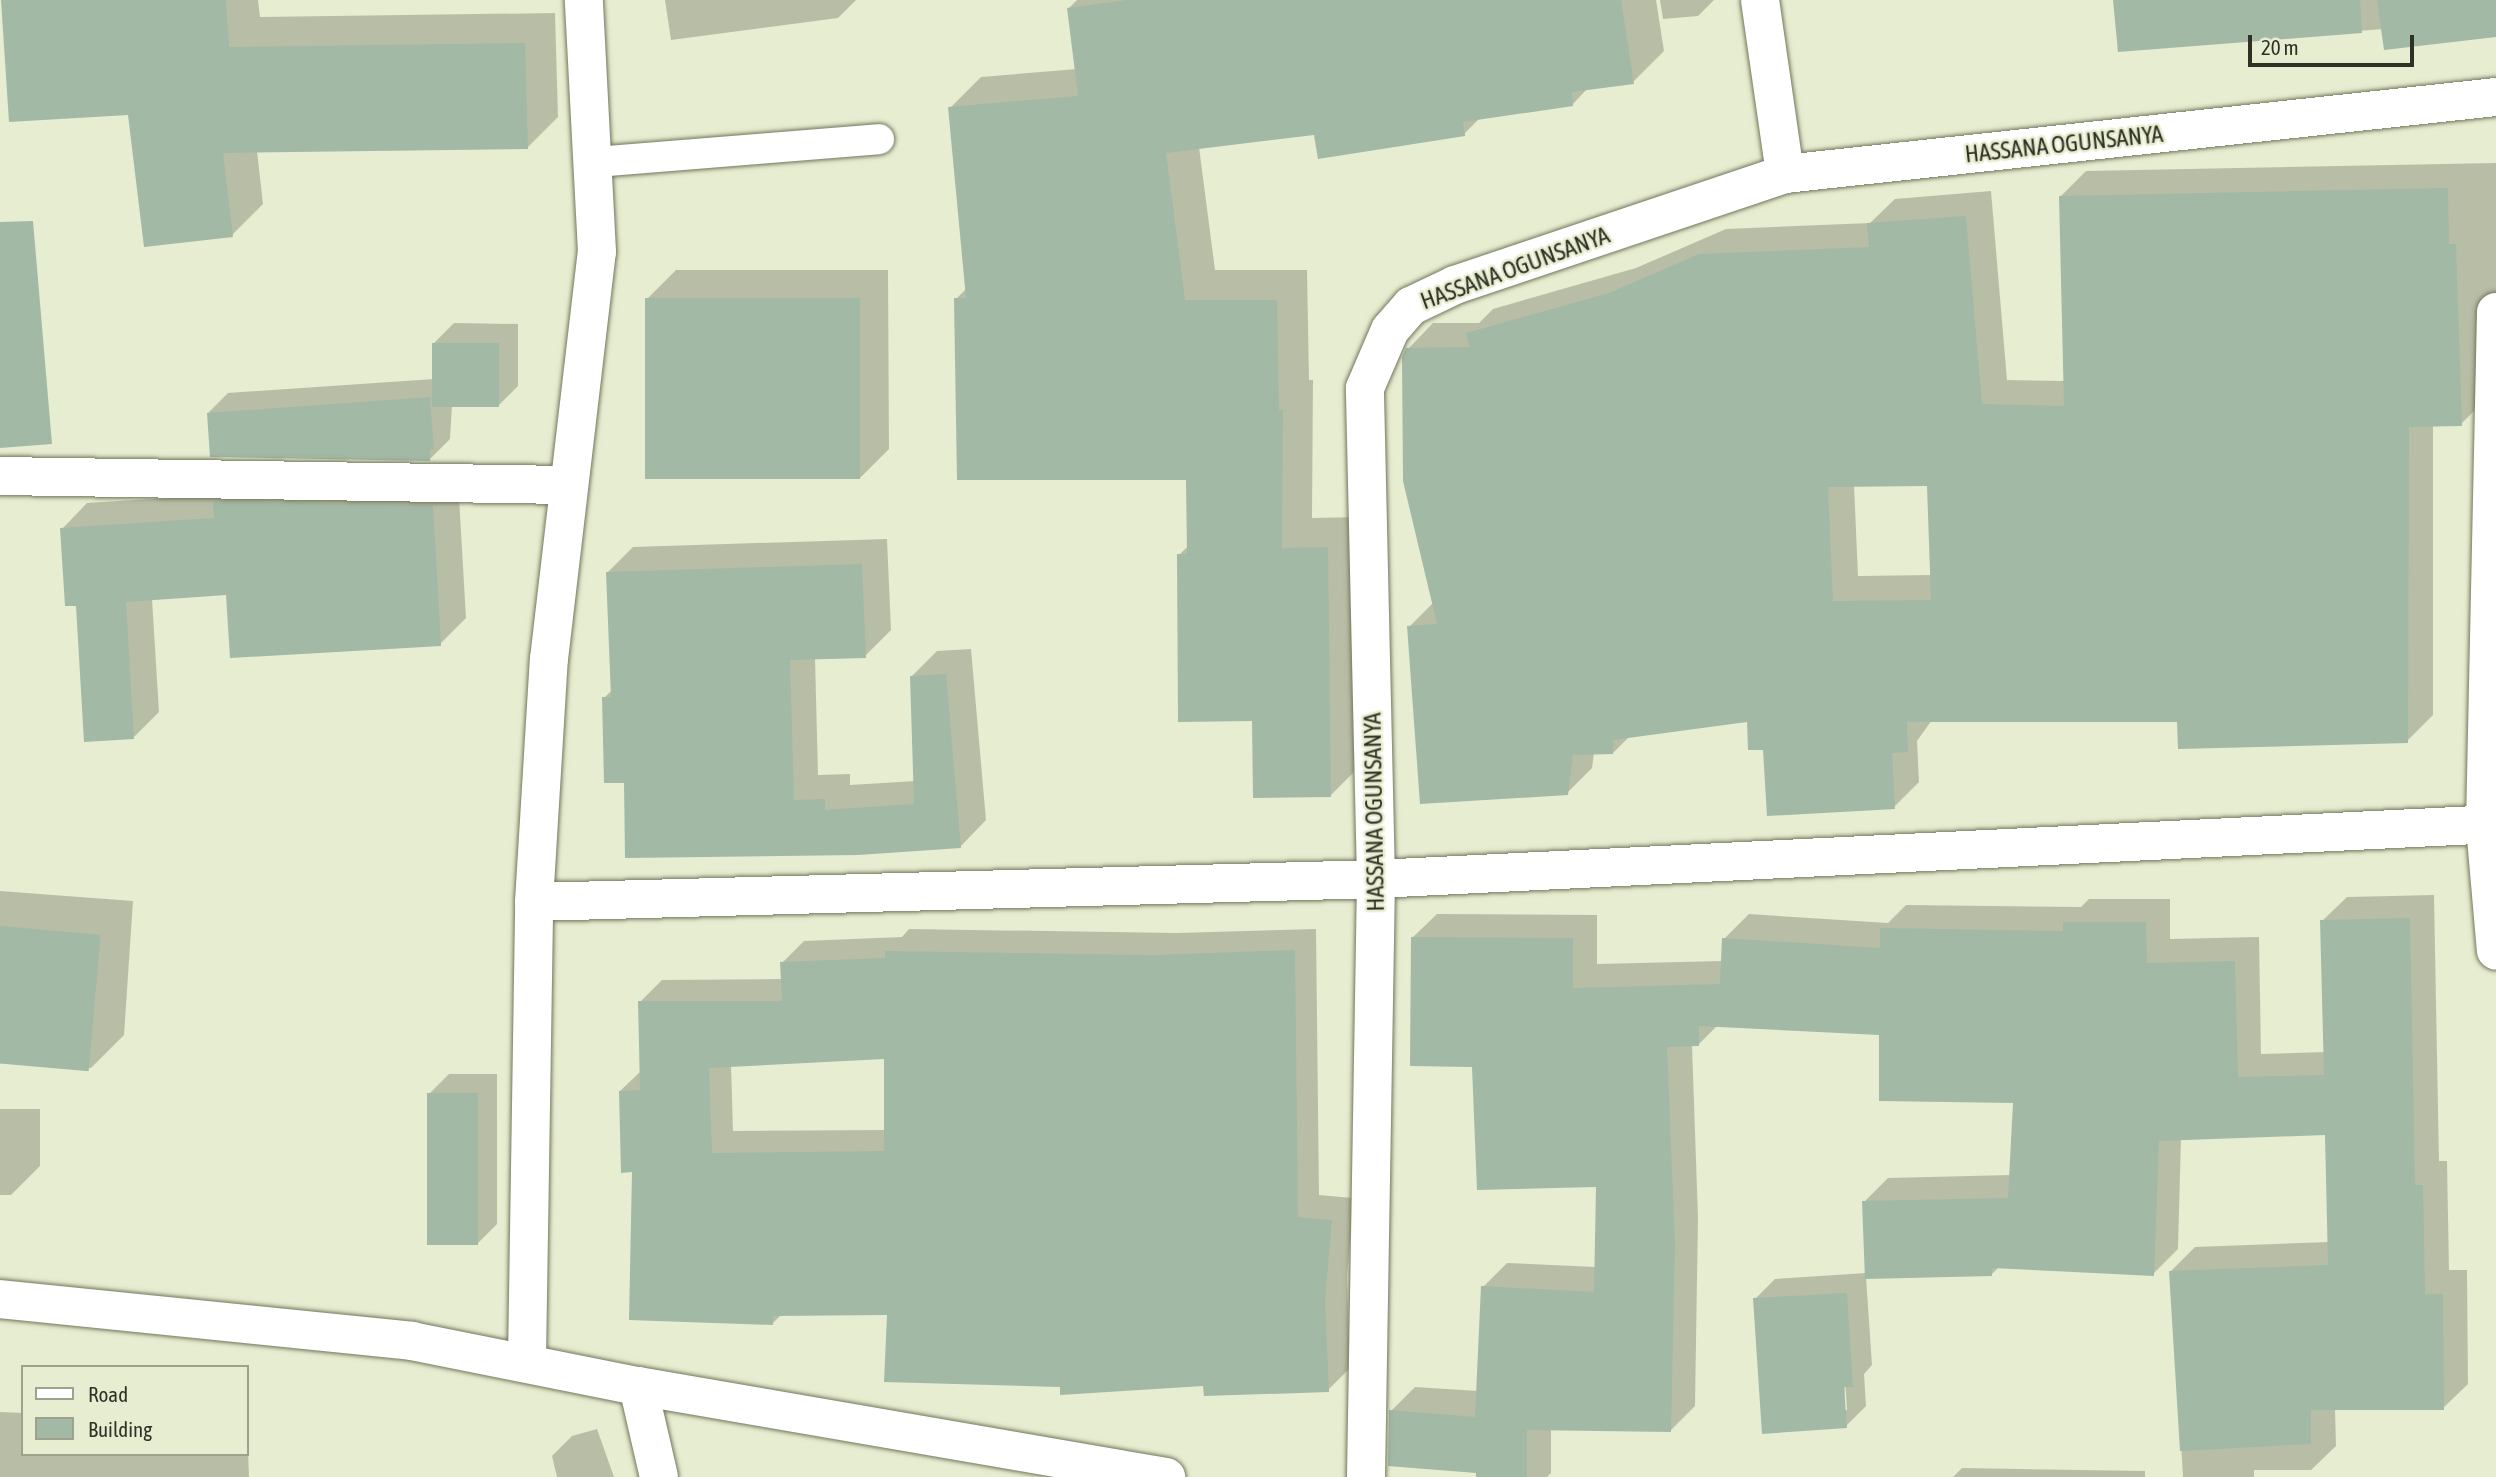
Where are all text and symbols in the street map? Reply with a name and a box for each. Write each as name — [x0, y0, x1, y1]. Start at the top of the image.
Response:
scale bar — [2251, 21, 2417, 65]
text: 20 m — [2261, 35, 2299, 59]
street label: HASSANA OGUNSANYA — [1963, 119, 2165, 169]
street label: HASSANA OGUNSANYA — [1417, 220, 1613, 316]
street label: HASSANA OGUNSANYA — [1358, 712, 1390, 912]
legend — [21, 1365, 248, 1456]
text: Road — [88, 1382, 128, 1406]
text: Building — [88, 1417, 152, 1441]

